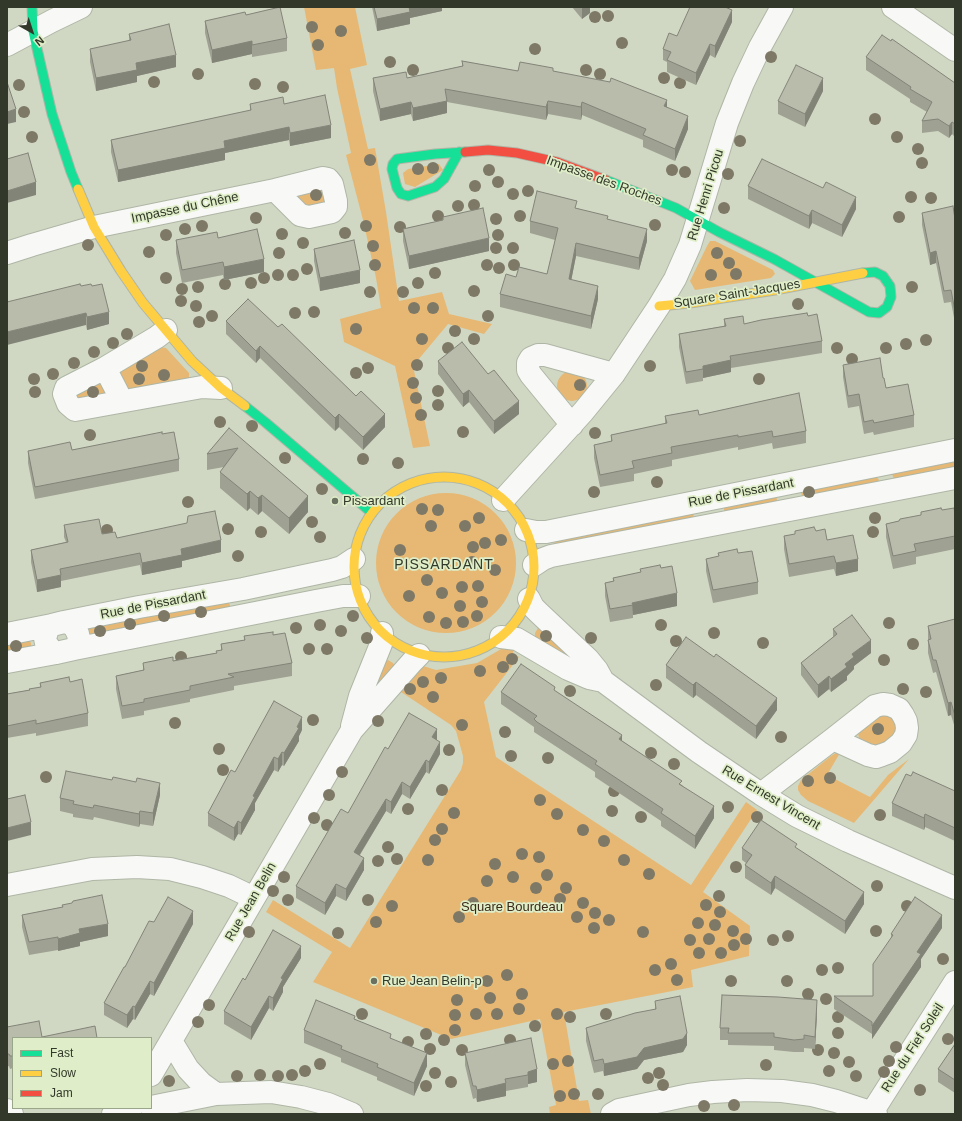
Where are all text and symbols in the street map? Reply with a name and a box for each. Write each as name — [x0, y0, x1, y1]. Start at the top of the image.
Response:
north arrow — [12, 12, 52, 52]
text: N — [33, 34, 46, 48]
street label: Rue Henri Picou — [685, 147, 727, 243]
street label: Impasse des Roches — [544, 153, 664, 209]
street label: Impasse du Chêne — [130, 189, 240, 227]
street label: Square Saint-Jacques — [673, 276, 801, 312]
street label: Rue de Pissardant — [687, 475, 795, 511]
place label: Pissardant — [343, 493, 404, 509]
marker: Pissardant — [330, 496, 340, 506]
district label: PISSARDANT — [394, 557, 494, 573]
street label: Rue de Pissardant — [99, 587, 207, 623]
street label: Rue Ernest Vincent — [719, 763, 823, 833]
street label: Rue Jean Belin — [222, 860, 280, 944]
park label: Square Bourdeau — [461, 899, 563, 915]
place label: Rue Jean Belin-p — [382, 973, 482, 989]
marker: Rue Jean Belin-p — [369, 976, 379, 986]
street label: Rue du Fief Soleil — [879, 1001, 947, 1095]
legend — [12, 1037, 152, 1109]
text: Fast — [50, 1046, 73, 1060]
text: Slow — [50, 1066, 76, 1080]
text: Jam — [50, 1086, 73, 1100]

